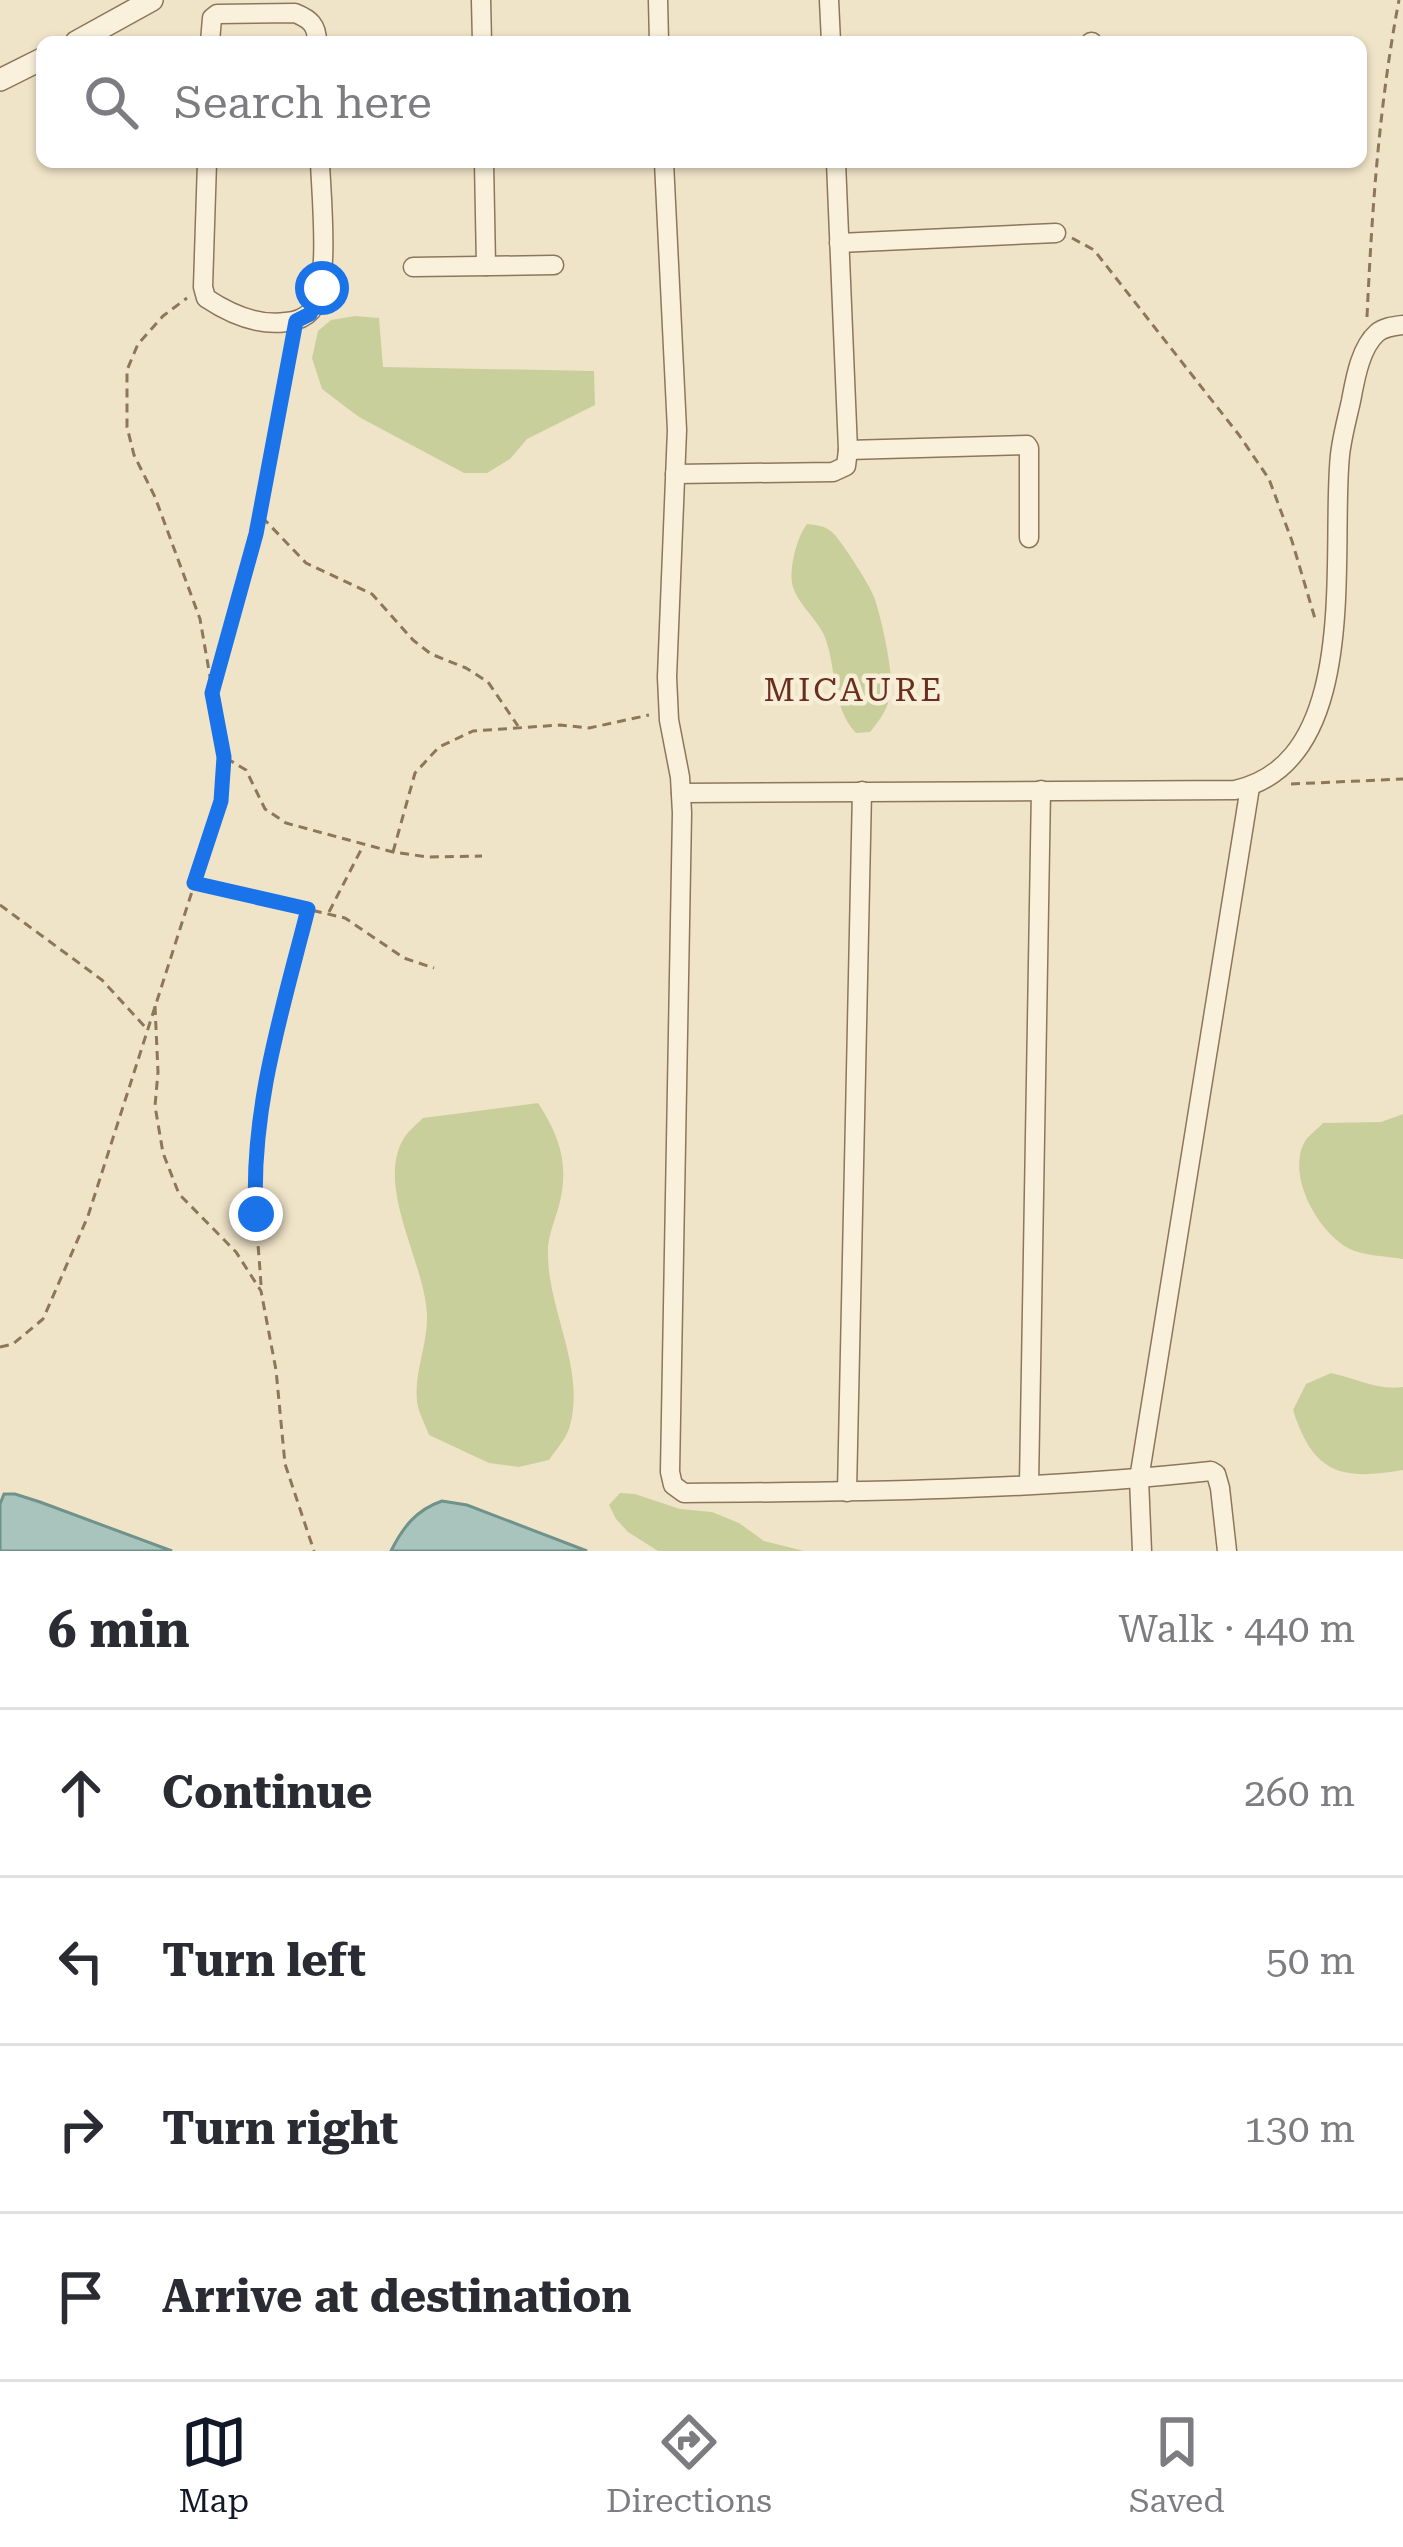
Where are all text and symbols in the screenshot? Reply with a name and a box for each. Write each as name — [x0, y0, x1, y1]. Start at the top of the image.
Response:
search box — [36, 36, 1367, 168]
icon: search — [78, 69, 144, 135]
text: Search here — [174, 76, 432, 129]
route start — [295, 261, 349, 315]
district label: MICAURE — [764, 670, 944, 709]
route end — [229, 1187, 283, 1241]
text: 6 min — [48, 1600, 190, 1659]
text: Walk · 440 m — [1119, 1606, 1355, 1652]
icon: ahead — [48, 1760, 114, 1826]
text: Continue — [162, 1766, 373, 1819]
text: 260 m — [1244, 1770, 1355, 1816]
icon: left — [48, 1928, 114, 1994]
text: Turn left — [162, 1934, 366, 1987]
text: 50 m — [1266, 1938, 1355, 1984]
icon: right — [48, 2096, 114, 2162]
text: Turn right — [162, 2102, 398, 2155]
text: 130 m — [1244, 2106, 1355, 2152]
icon: arrive — [48, 2264, 114, 2330]
text: Arrive at destination — [162, 2270, 631, 2323]
tab: Map — [178, 2409, 249, 2520]
tab: Directions — [606, 2409, 772, 2520]
tab: Saved — [1129, 2409, 1225, 2520]

